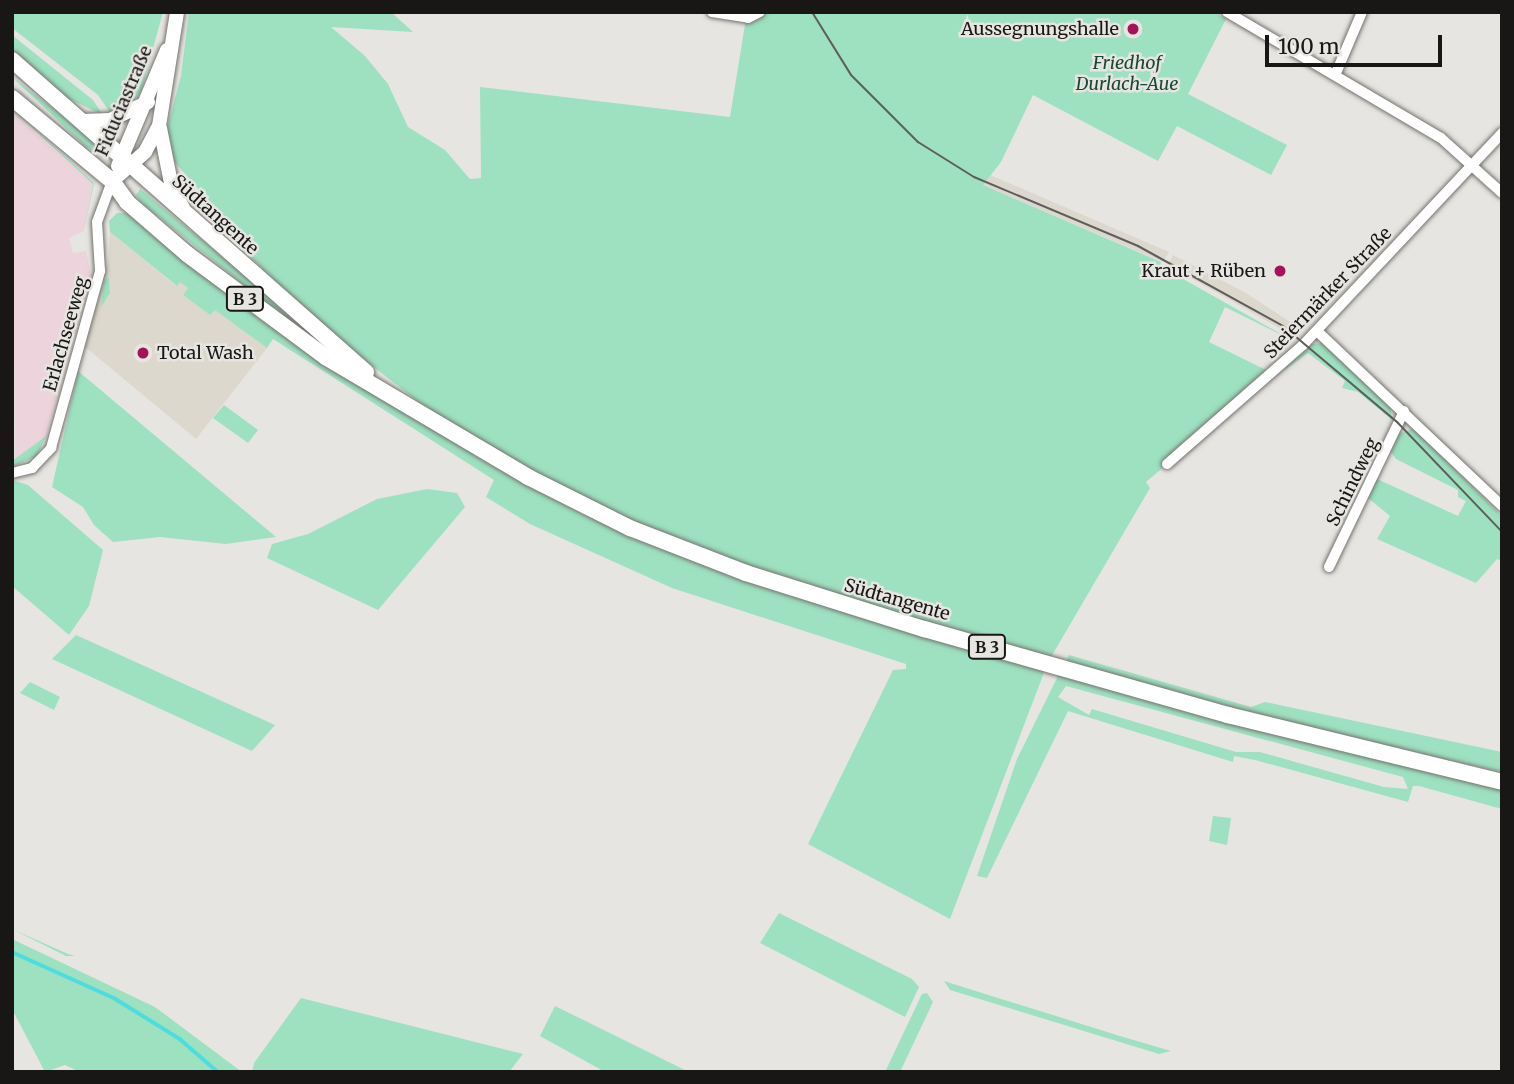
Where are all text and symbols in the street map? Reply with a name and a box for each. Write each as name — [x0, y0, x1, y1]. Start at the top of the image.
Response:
place label: Aussegnungshalle — [961, 18, 1119, 40]
marker: Aussegnungshalle — [1125, 21, 1141, 37]
scale bar — [1269, 21, 1446, 65]
text: 100 m — [1278, 33, 1340, 60]
street label: Fiduciastraße — [91, 42, 157, 160]
park label: Friedhof Durlach-Aue — [1076, 53, 1178, 96]
street label: Südtangente — [167, 171, 263, 259]
street label: Steiermärker Straße — [1260, 223, 1396, 363]
place label: Kraut + Rüben — [1141, 260, 1266, 282]
marker: Kraut + Rüben — [1272, 263, 1288, 279]
street label: Erlachseeweg — [39, 274, 93, 394]
road number: B 3 — [226, 286, 264, 312]
place label: Total Wash — [157, 342, 254, 364]
marker: Total Wash — [135, 345, 151, 361]
street label: Schindweg — [1322, 434, 1384, 530]
street label: Südtangente — [842, 575, 952, 625]
road number: B 3 — [968, 634, 1006, 660]

